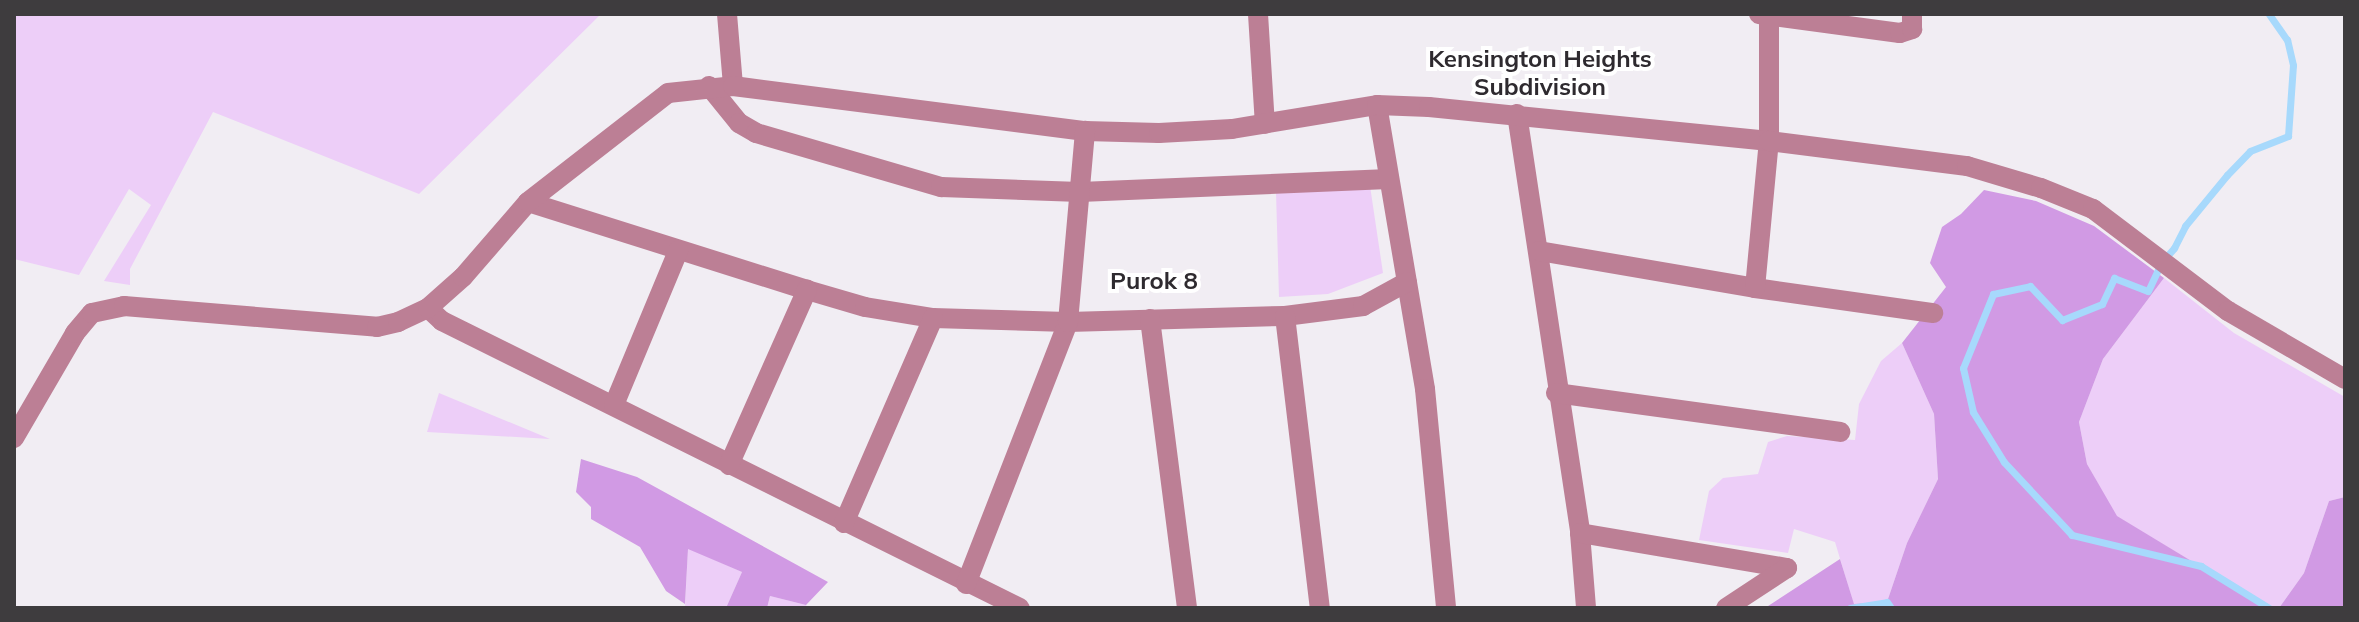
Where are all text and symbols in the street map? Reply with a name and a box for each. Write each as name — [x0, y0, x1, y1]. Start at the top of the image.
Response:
district label: Kensington Heights Subdivision — [1428, 45, 1652, 101]
district label: Purok 8 — [1110, 267, 1198, 295]

